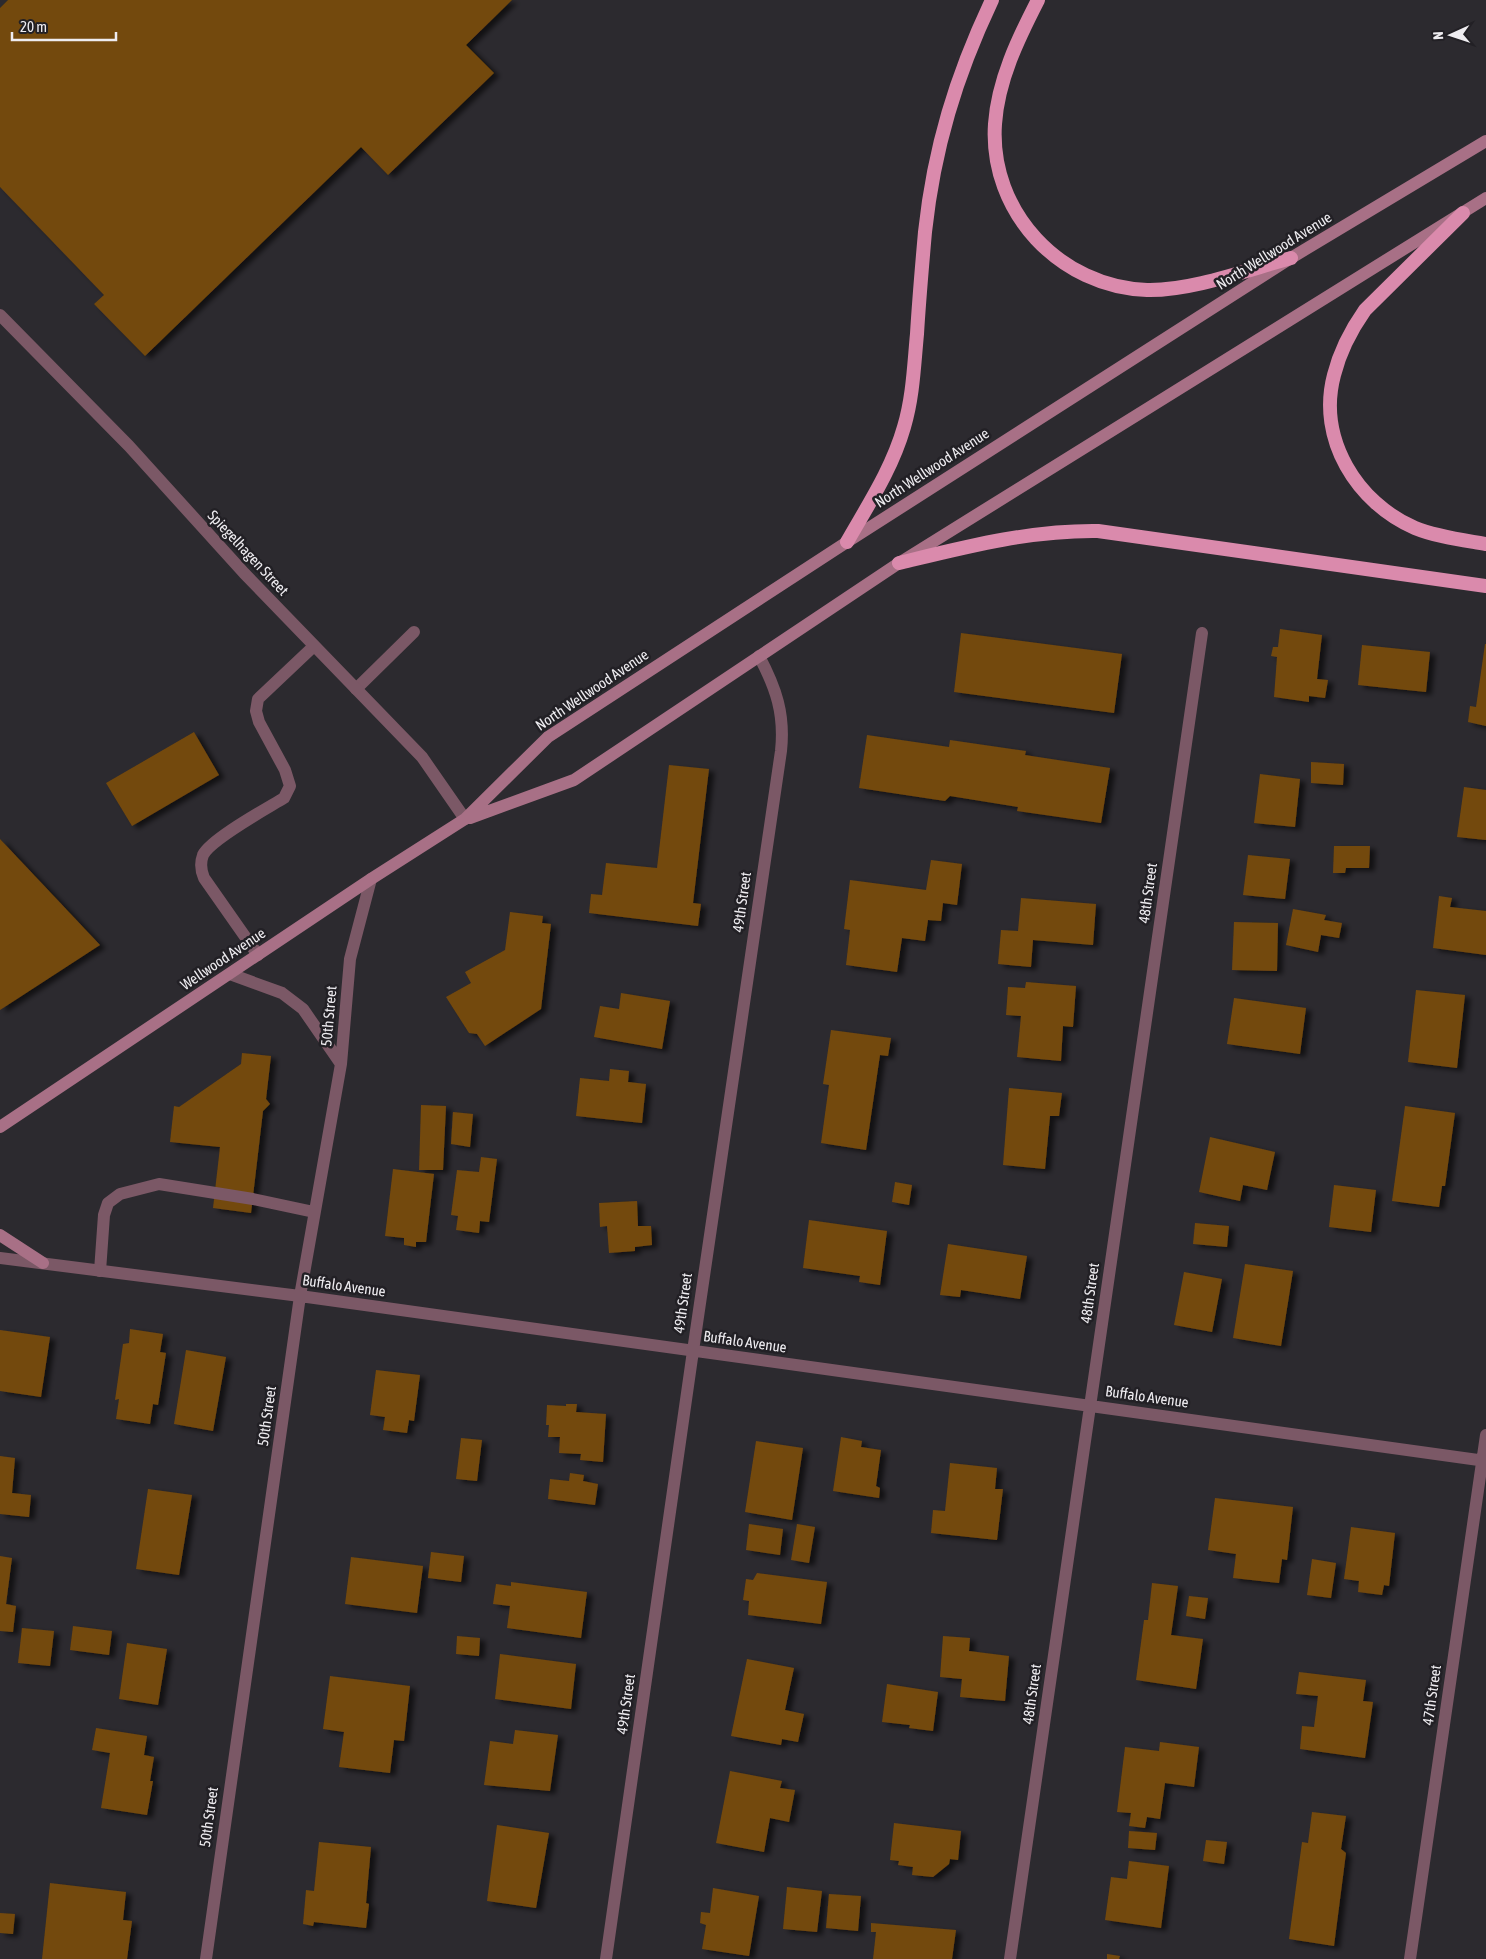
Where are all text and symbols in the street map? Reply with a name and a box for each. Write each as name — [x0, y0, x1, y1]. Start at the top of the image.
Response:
scale bar — [12, 10, 116, 42]
north arrow — [1426, 10, 1476, 60]
text: 20 m — [20, 18, 47, 35]
text: N — [1430, 31, 1446, 40]
street label: North Wellwood Avenue — [1213, 208, 1335, 293]
street label: North Wellwood Avenue — [872, 424, 992, 511]
street label: Spiegelhagen Street — [205, 507, 292, 599]
street label: North Wellwood Avenue — [532, 645, 652, 734]
street label: 48th Street — [1135, 862, 1160, 924]
street label: 49th Street — [729, 871, 754, 933]
street label: Wellwood Avenue — [177, 924, 269, 993]
street label: 50th Street — [317, 985, 340, 1047]
street label: 48th Street — [1077, 1262, 1102, 1324]
street label: Buffalo Avenue — [301, 1271, 387, 1300]
street label: 49th Street — [670, 1272, 695, 1334]
street label: Buffalo Avenue — [702, 1327, 788, 1356]
street label: Buffalo Avenue — [1104, 1382, 1190, 1411]
street label: 50th Street — [254, 1385, 279, 1447]
street label: 48th Street — [1019, 1663, 1044, 1725]
street label: 47th Street — [1419, 1664, 1444, 1726]
street label: 49th Street — [613, 1673, 638, 1735]
street label: 50th Street — [196, 1786, 221, 1848]

